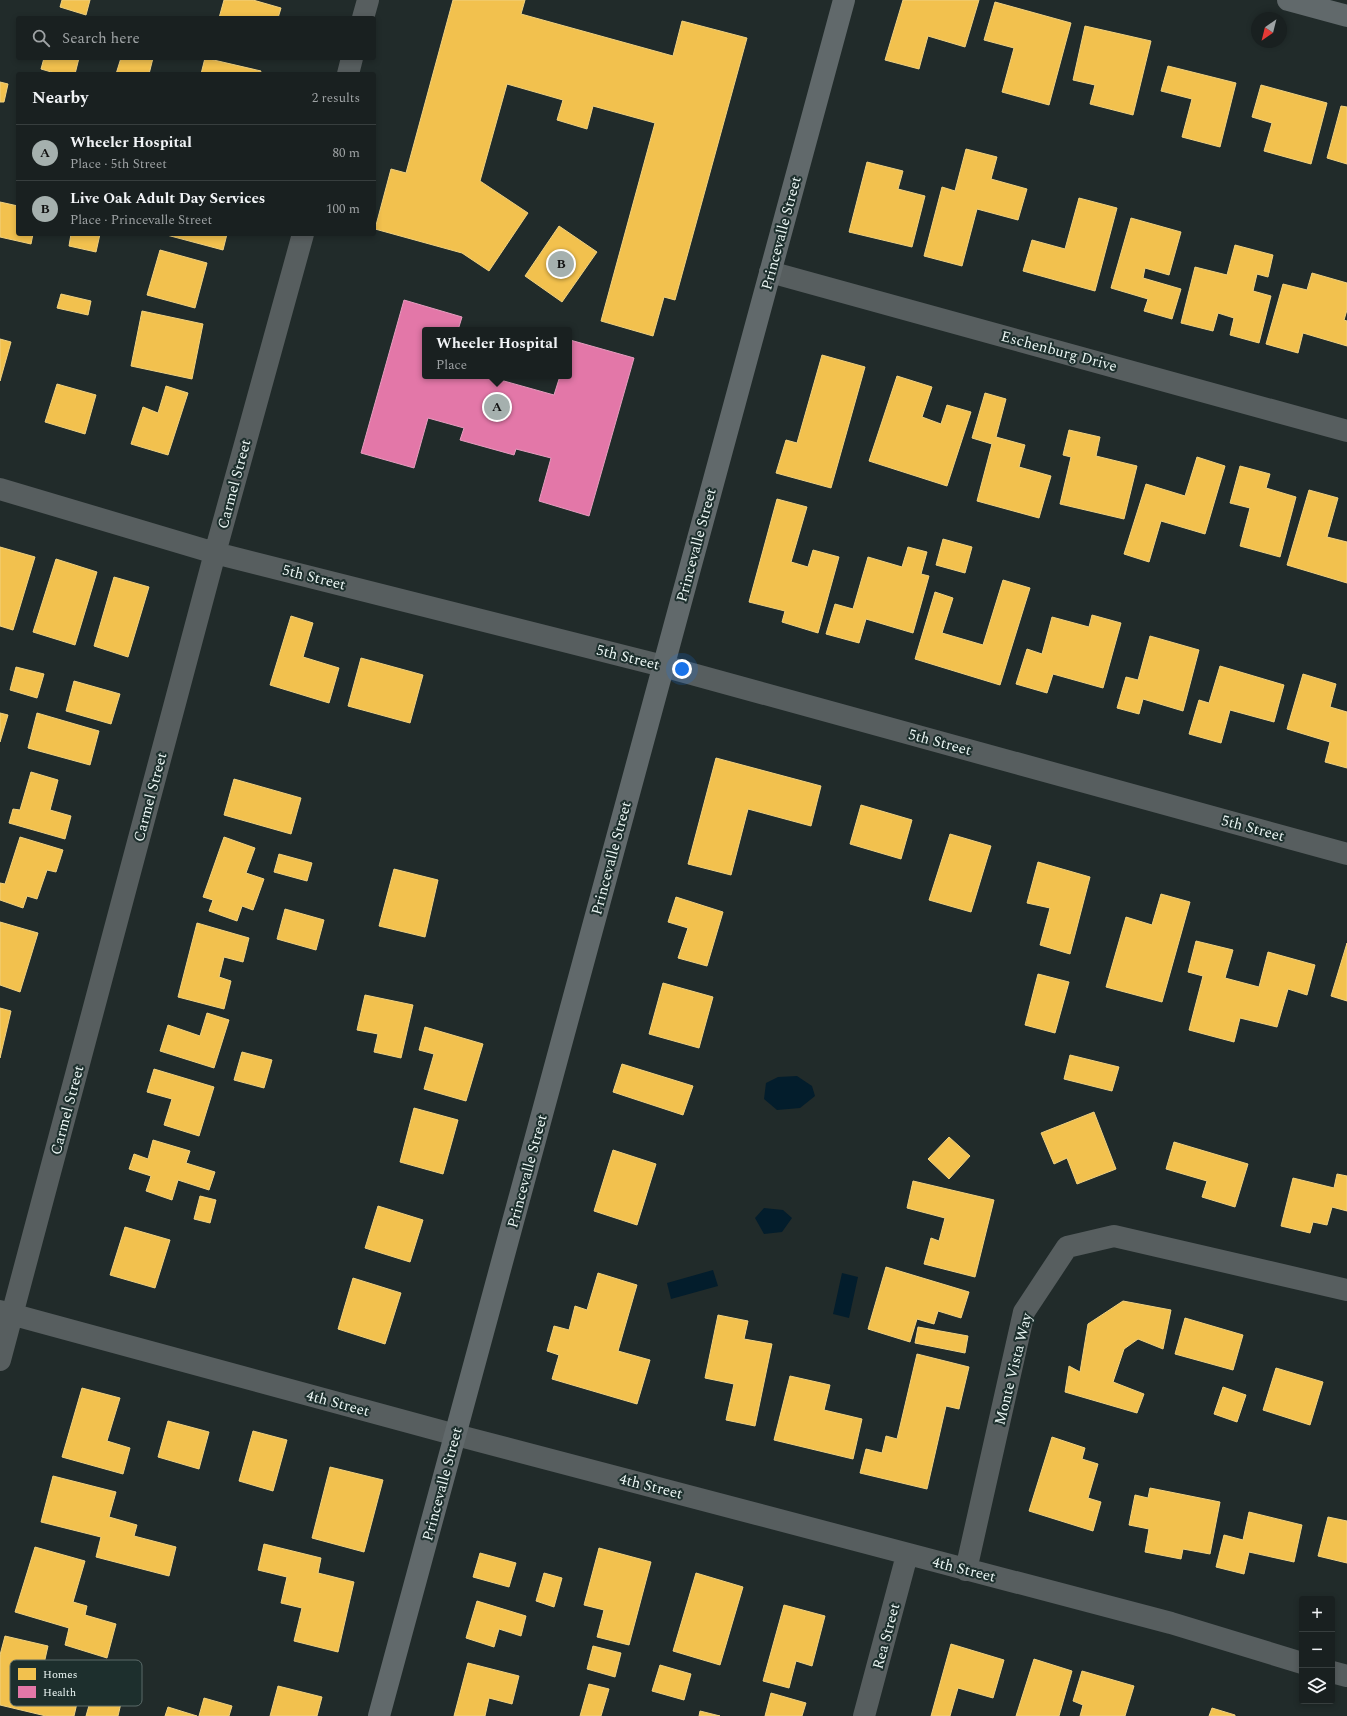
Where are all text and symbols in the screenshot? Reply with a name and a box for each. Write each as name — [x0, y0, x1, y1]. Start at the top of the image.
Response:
north arrow — [1251, 12, 1287, 48]
search box — [16, 16, 376, 60]
icon: search — [30, 27, 52, 49]
text: Search here — [62, 27, 140, 50]
text: Nearby — [32, 85, 88, 111]
text: 2 results — [312, 88, 360, 108]
text: Wheeler Hospital — [70, 131, 192, 154]
text: A — [40, 143, 50, 163]
text: 80 m — [333, 143, 360, 163]
text: Place · 5th Street — [70, 154, 167, 174]
street label: Princevalle Street — [755, 174, 808, 293]
text: Live Oak Adult Day Services — [70, 187, 265, 210]
text: B — [40, 199, 50, 219]
text: 100 m — [326, 199, 360, 219]
text: Place · Princevalle Street — [70, 210, 212, 230]
pin: B — [548, 249, 574, 279]
street label: Eschenburg Drive — [998, 325, 1120, 378]
popup — [422, 327, 572, 379]
text: Wheeler Hospital — [436, 332, 558, 355]
text: Place — [436, 355, 467, 375]
pin: A — [484, 392, 510, 422]
street label: Carmel Street — [211, 437, 257, 531]
street label: Princevalle Street — [670, 486, 723, 605]
street label: 5th Street — [280, 559, 348, 596]
street label: 5th Street — [594, 639, 662, 676]
your location — [672, 659, 692, 679]
street label: 5th Street — [906, 723, 974, 762]
street label: Carmel Street — [127, 750, 173, 844]
street label: Princevalle Street — [585, 799, 638, 918]
street label: 5th Street — [1219, 809, 1287, 848]
street label: Carmel Street — [44, 1063, 90, 1157]
street label: Princevalle Street — [501, 1112, 554, 1231]
street label: Monte Vista Way — [988, 1310, 1039, 1428]
street label: 4th Street — [304, 1384, 372, 1423]
street label: Princevalle Street — [416, 1425, 469, 1544]
street label: 4th Street — [617, 1468, 685, 1505]
street label: 4th Street — [930, 1551, 998, 1588]
map controls — [1299, 1596, 1335, 1704]
button: + — [1299, 1596, 1335, 1632]
street label: Rea Street — [867, 1600, 906, 1672]
button: − — [1299, 1632, 1335, 1668]
legend — [10, 1660, 142, 1706]
text: Homes — [43, 1666, 77, 1683]
button: layers — [1299, 1668, 1335, 1704]
text: Health — [43, 1684, 76, 1701]

